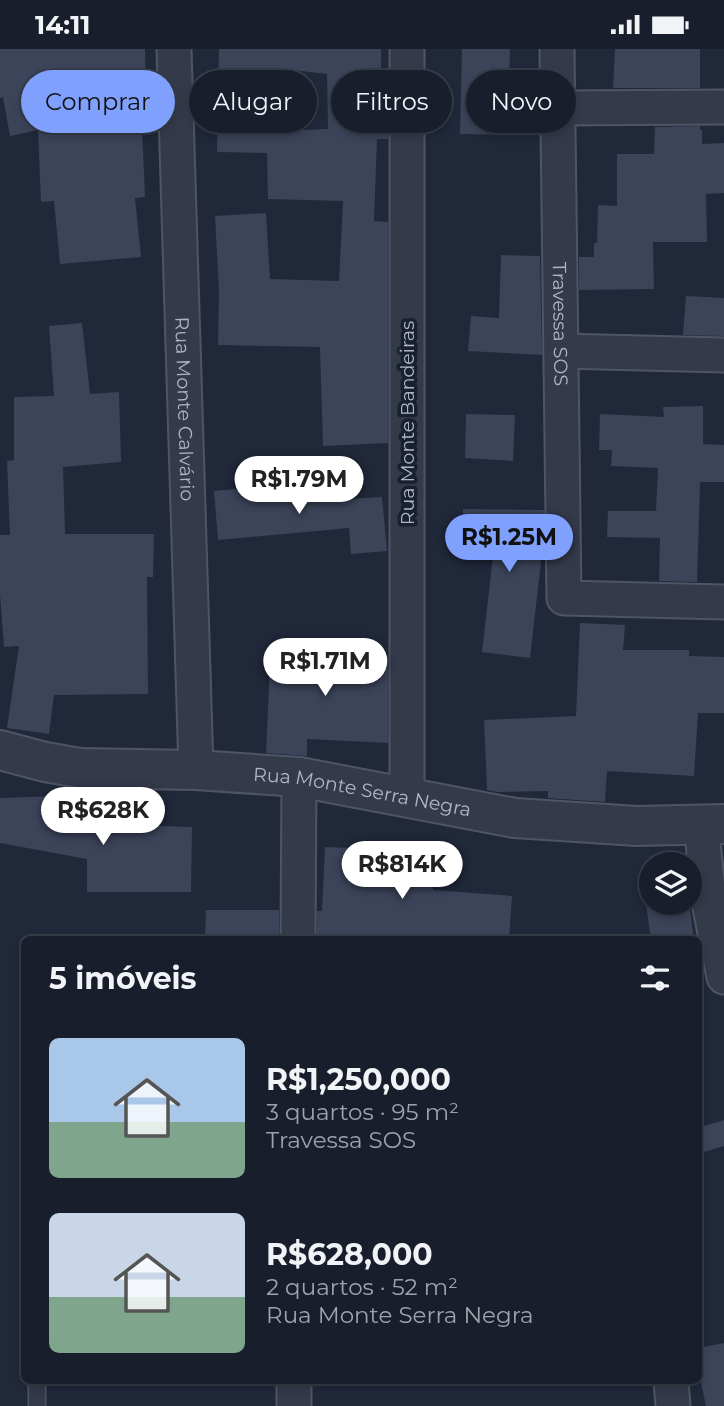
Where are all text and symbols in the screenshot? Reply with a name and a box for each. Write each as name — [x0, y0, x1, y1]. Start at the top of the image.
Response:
text: 14:11 — [35, 9, 91, 41]
chip: Comprar — [21, 70, 175, 133]
chip: Alugar — [189, 70, 317, 133]
chip: Filtros — [331, 70, 452, 133]
chip: Novo — [466, 70, 576, 133]
street label: Travessa SOS — [548, 262, 572, 386]
street label: Rua Monte Calvário — [170, 316, 199, 502]
street label: Rua Monte Bandeiras — [396, 321, 419, 525]
pin: R$1.79M — [234, 456, 364, 516]
text: R$1.79M — [251, 465, 347, 493]
pin: R$1.25M — [444, 515, 574, 574]
text: R$1.25M — [461, 523, 557, 551]
pin: R$1.71M — [260, 639, 390, 698]
text: R$1.71M — [279, 647, 371, 675]
street label: Rua Monte Serra Negra — [252, 763, 473, 821]
pin: R$628K — [46, 787, 160, 847]
text: R$628K — [57, 796, 149, 824]
pin: R$814K — [345, 841, 459, 901]
text: R$814K — [358, 850, 446, 878]
map controls — [639, 852, 702, 915]
button: layers — [639, 852, 702, 915]
icon: filters — [636, 959, 674, 997]
text: 5 imóveis — [49, 960, 197, 997]
text: R$1,250,000 — [266, 1061, 451, 1098]
icon: home — [105, 1066, 189, 1150]
text: 3 quartos · 95 m² — [266, 1098, 459, 1126]
text: Travessa SOS — [266, 1126, 416, 1154]
text: R$628,000 — [266, 1236, 433, 1273]
icon: home — [105, 1241, 189, 1325]
text: 2 quartos · 52 m² — [266, 1273, 458, 1301]
text: Rua Monte Serra Negra — [266, 1301, 534, 1329]

